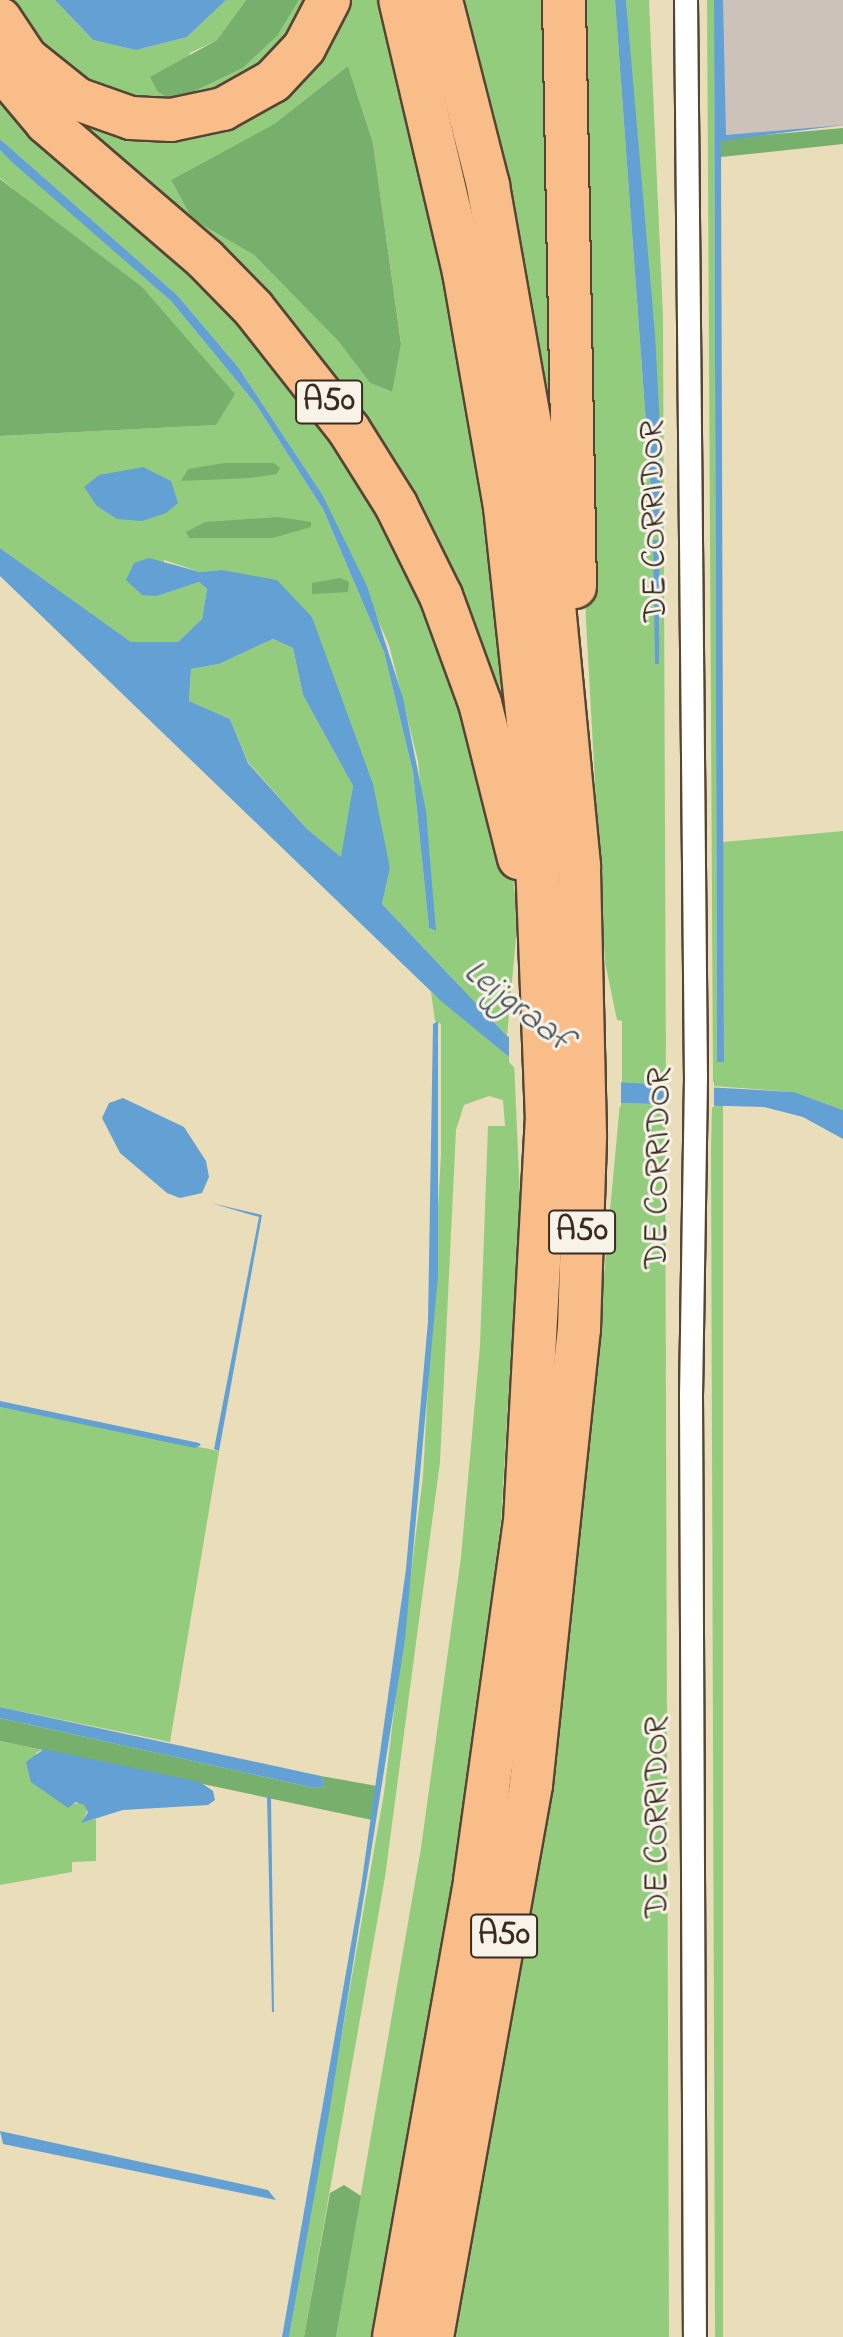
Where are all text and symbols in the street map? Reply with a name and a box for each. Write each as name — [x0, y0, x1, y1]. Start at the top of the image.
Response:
road number: A50 — [295, 374, 363, 430]
street label: DE CORRIDOR — [634, 420, 678, 622]
water label: Leijgraaf — [454, 951, 580, 1063]
street label: DE CORRIDOR — [638, 1067, 682, 1269]
road number: A50 — [548, 1204, 616, 1260]
street label: DE CORRIDOR — [639, 1716, 679, 1918]
road number: A50 — [470, 1908, 538, 1964]

